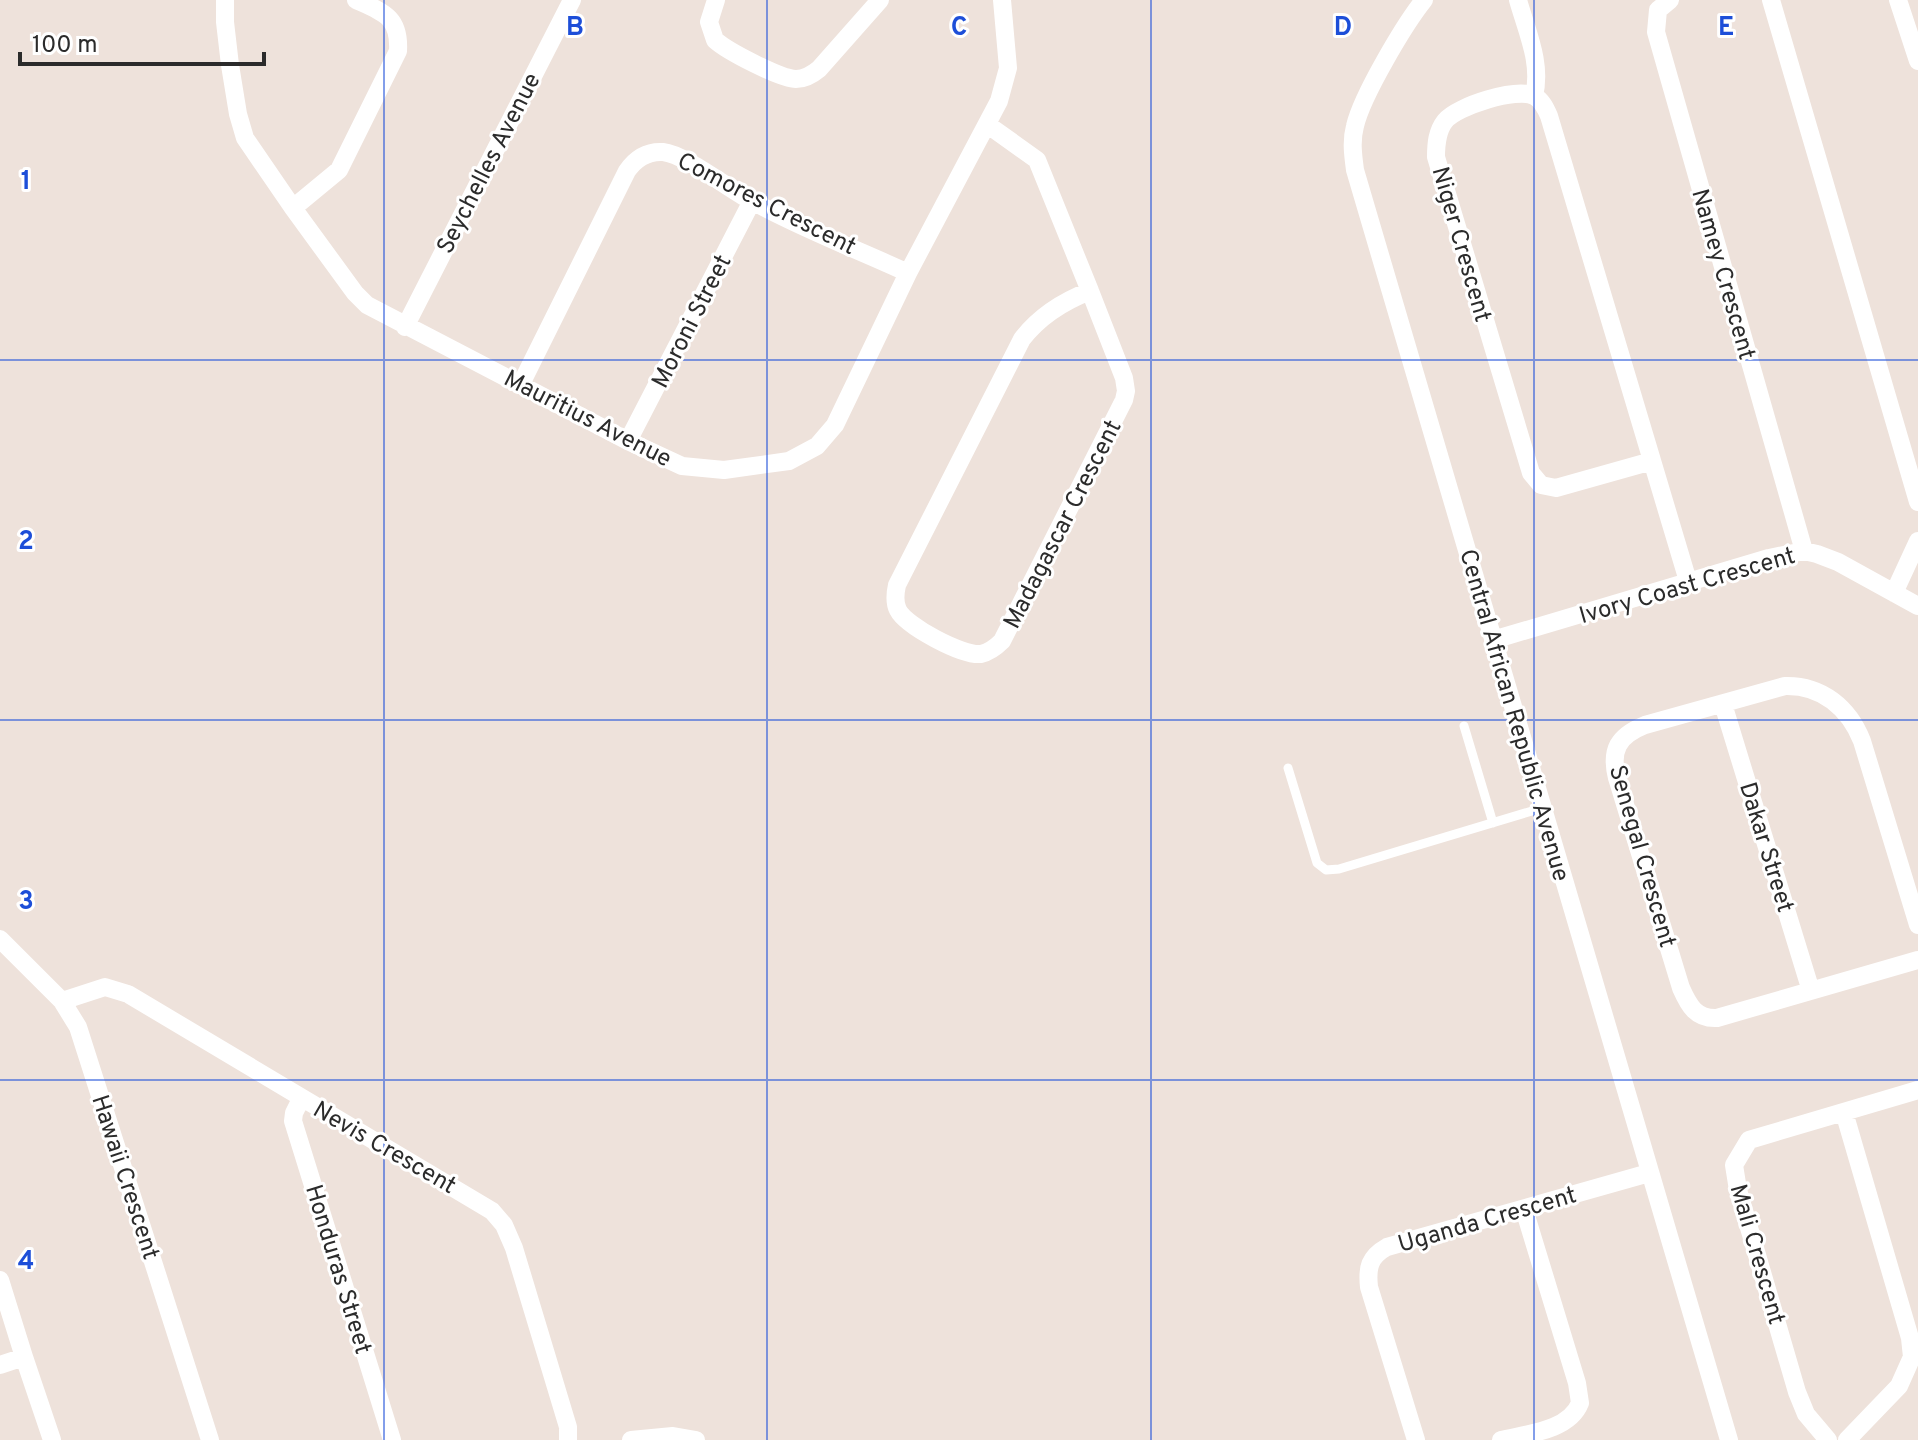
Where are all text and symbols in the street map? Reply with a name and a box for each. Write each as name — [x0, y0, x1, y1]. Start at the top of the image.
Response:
text: B — [566, 12, 584, 45]
text: C — [951, 12, 967, 45]
text: D — [1334, 12, 1352, 45]
text: E — [1718, 12, 1734, 45]
scale bar — [20, 16, 264, 66]
text: 100 m — [32, 31, 98, 61]
street label: Seychelles Avenue — [431, 68, 548, 259]
street label: Comores Crescent — [672, 147, 861, 263]
street label: Niger Crescent — [1424, 163, 1497, 326]
text: 1 — [21, 166, 31, 199]
street label: Namey Crescent — [1683, 186, 1761, 363]
street label: Moroni Street — [646, 250, 739, 394]
street label: Mauritius Avenue — [498, 365, 676, 475]
street label: Madagascar Crescent — [998, 415, 1129, 634]
text: 2 — [18, 526, 34, 559]
street label: Ivory Coast Crescent — [1576, 542, 1799, 632]
street label: Central African Republic Avenue — [1451, 546, 1575, 885]
street label: Senegal Crescent — [1601, 762, 1681, 951]
street label: Dakar Street — [1731, 779, 1799, 916]
text: 3 — [18, 886, 34, 919]
street label: Hawaii Crescent — [83, 1091, 165, 1264]
street label: Nevis Crescent — [307, 1096, 461, 1202]
street label: Honduras Street — [297, 1181, 377, 1358]
street label: Uganda Crescent — [1395, 1181, 1580, 1261]
street label: Mali Crescent — [1722, 1181, 1790, 1328]
text: 4 — [18, 1246, 34, 1279]

